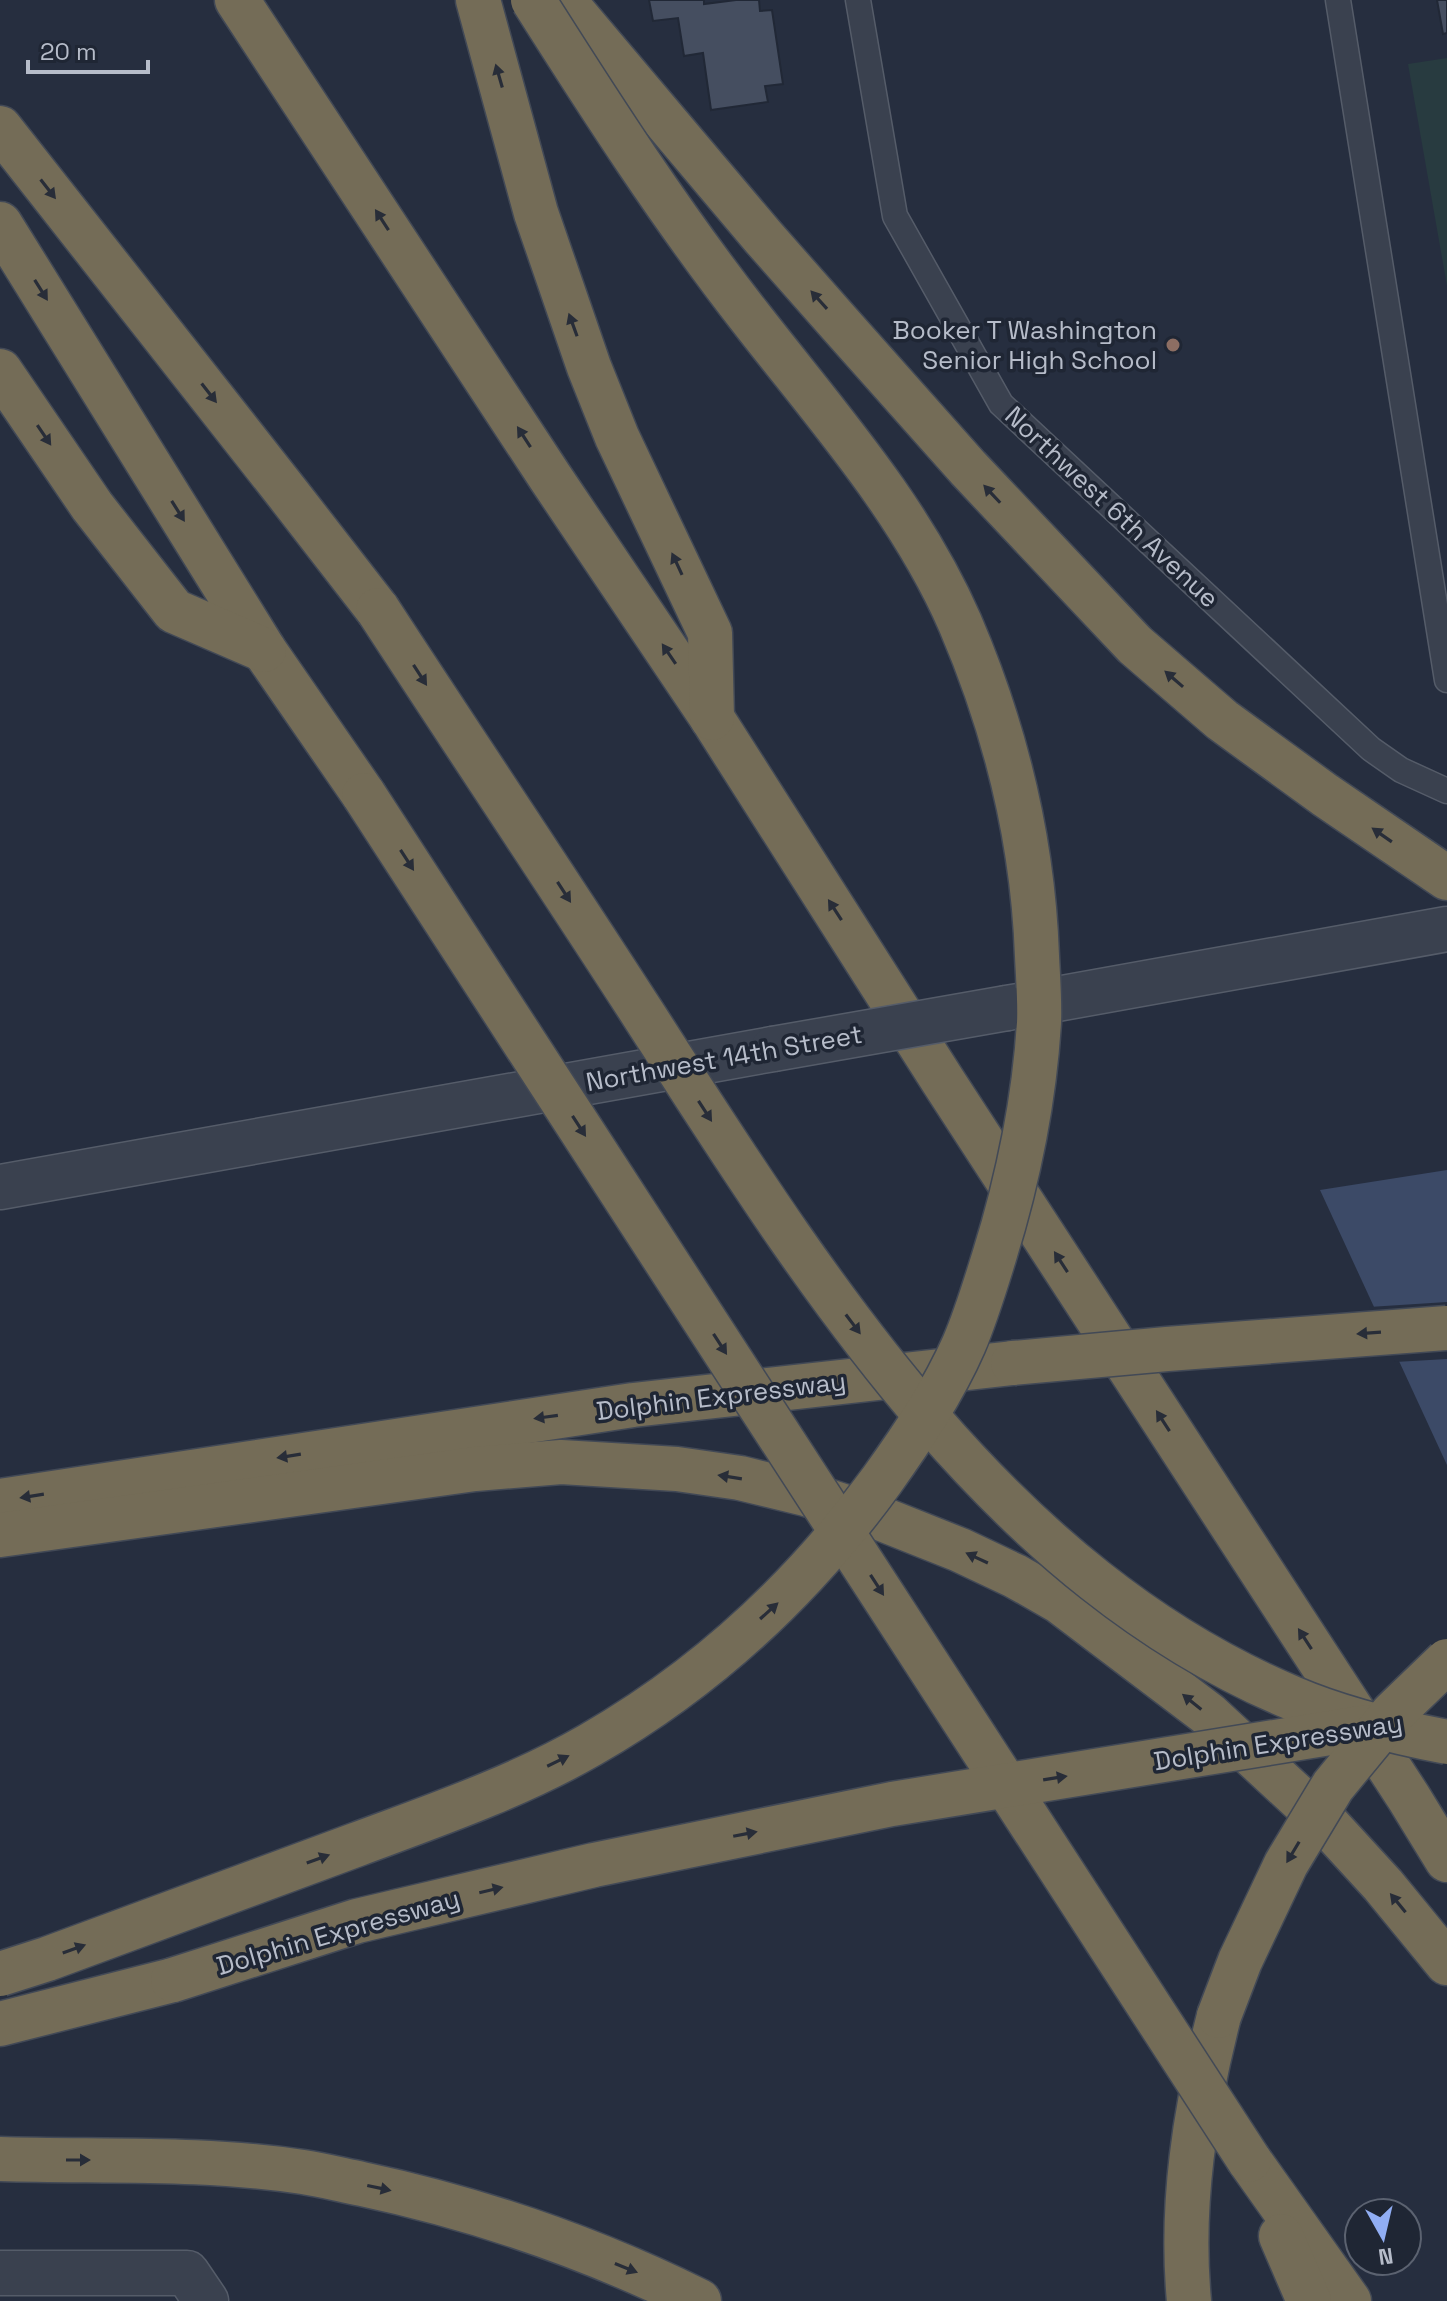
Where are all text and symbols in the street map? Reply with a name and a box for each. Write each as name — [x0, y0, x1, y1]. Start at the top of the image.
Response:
scale bar — [28, 24, 148, 74]
text: 20 m — [40, 36, 97, 67]
one-way arrow — [492, 64, 505, 88]
one-way arrow — [40, 179, 56, 199]
one-way arrow — [375, 209, 390, 230]
one-way arrow — [34, 279, 48, 301]
one-way arrow — [810, 290, 828, 309]
one-way arrow — [567, 313, 579, 337]
place label: Booker T Washington Senior High School — [893, 313, 1157, 377]
marker: Booker T Washington Senior High School — [1164, 336, 1182, 354]
one-way arrow — [201, 383, 217, 403]
street label: Northwest 6th Avenue — [998, 399, 1226, 615]
one-way arrow — [36, 425, 51, 446]
one-way arrow — [517, 427, 532, 448]
one-way arrow — [983, 485, 1001, 504]
one-way arrow — [171, 500, 185, 522]
one-way arrow — [670, 552, 684, 575]
one-way arrow — [662, 643, 677, 664]
one-way arrow — [413, 665, 428, 686]
one-way arrow — [1165, 670, 1184, 688]
one-way arrow — [1372, 828, 1393, 843]
one-way arrow — [399, 850, 414, 871]
one-way arrow — [556, 882, 571, 903]
one-way arrow — [829, 899, 843, 921]
street label: Northwest 14th Street — [583, 1017, 865, 1099]
one-way arrow — [697, 1100, 712, 1121]
one-way arrow — [571, 1115, 586, 1136]
one-way arrow — [1054, 1251, 1069, 1272]
one-way arrow — [845, 1314, 861, 1334]
one-way arrow — [1356, 1327, 1381, 1340]
one-way arrow — [712, 1333, 727, 1355]
street label: Dolphin Expressway — [594, 1364, 848, 1428]
one-way arrow — [533, 1411, 558, 1424]
one-way arrow — [1156, 1411, 1171, 1432]
one-way arrow — [276, 1450, 301, 1463]
one-way arrow — [717, 1470, 742, 1483]
one-way arrow — [19, 1490, 44, 1503]
one-way arrow — [965, 1551, 988, 1565]
one-way arrow — [869, 1575, 884, 1596]
one-way arrow — [760, 1602, 779, 1620]
one-way arrow — [1299, 1628, 1313, 1650]
one-way arrow — [1182, 1694, 1202, 1710]
street label: Dolphin Expressway — [1151, 1706, 1405, 1778]
one-way arrow — [547, 1754, 570, 1768]
one-way arrow — [1043, 1771, 1068, 1784]
one-way arrow — [732, 1827, 757, 1840]
one-way arrow — [1286, 1841, 1300, 1863]
one-way arrow — [306, 1852, 330, 1865]
street label: Dolphin Expressway — [213, 1881, 463, 1983]
one-way arrow — [478, 1883, 503, 1895]
one-way arrow — [1390, 1893, 1407, 1913]
one-way arrow — [62, 1942, 86, 1955]
one-way arrow — [66, 2154, 91, 2166]
one-way arrow — [367, 2182, 392, 2195]
north arrow — [1343, 2197, 1423, 2277]
text: N — [1377, 2242, 1395, 2272]
one-way arrow — [615, 2261, 638, 2274]

